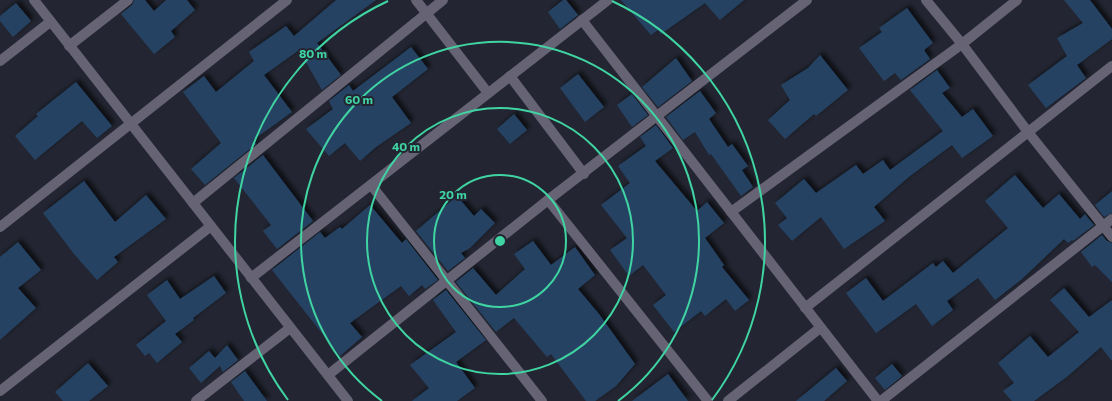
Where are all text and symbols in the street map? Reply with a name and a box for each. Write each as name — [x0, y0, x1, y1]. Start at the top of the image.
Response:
text: 80 m — [299, 46, 327, 60]
text: 60 m — [345, 92, 373, 106]
text: 40 m — [392, 139, 420, 153]
text: 20 m — [439, 187, 467, 201]
centre of rings — [493, 234, 507, 248]

